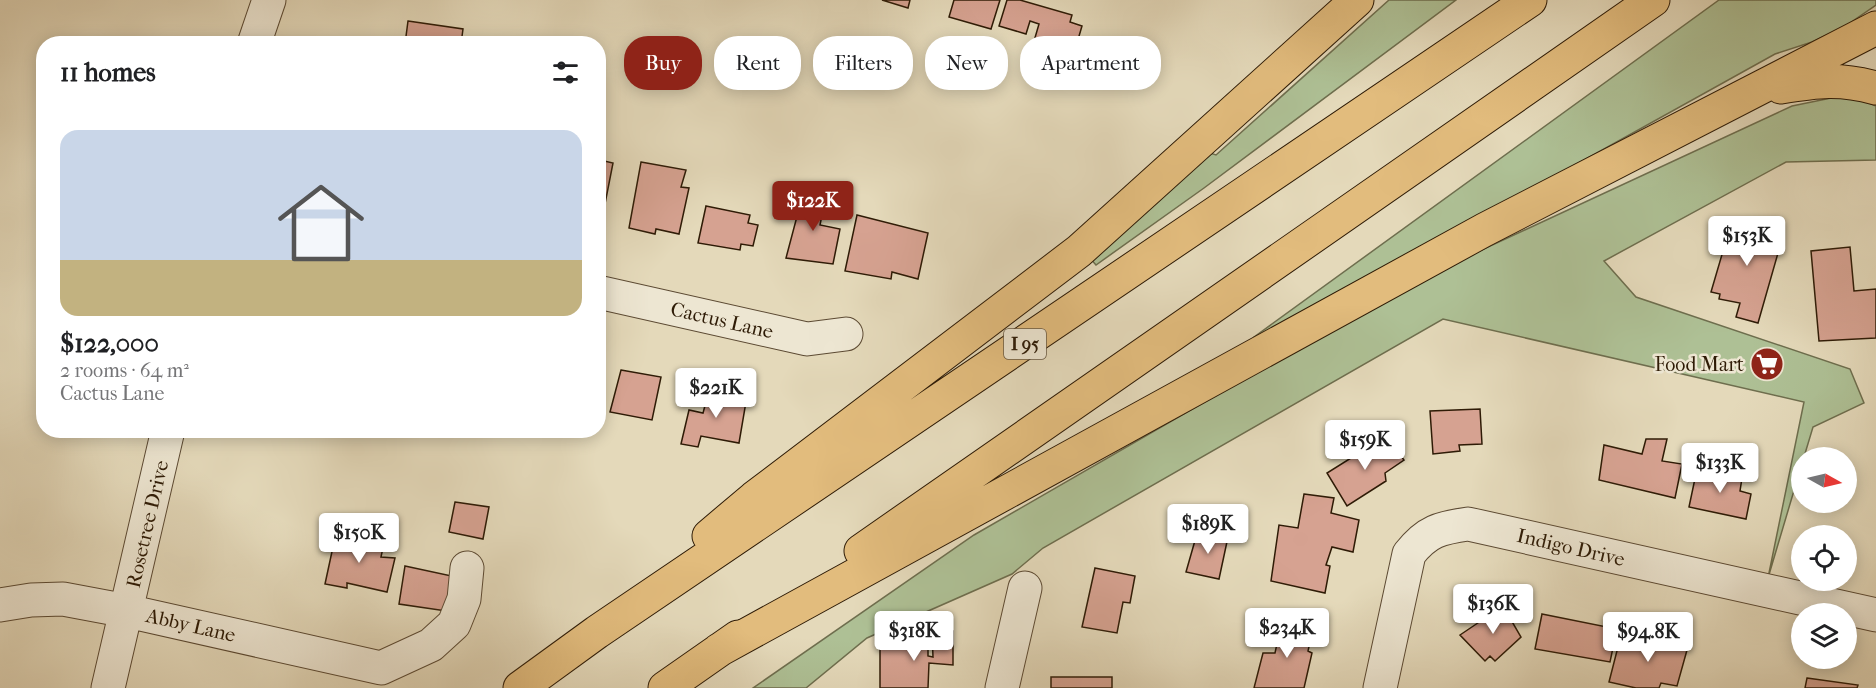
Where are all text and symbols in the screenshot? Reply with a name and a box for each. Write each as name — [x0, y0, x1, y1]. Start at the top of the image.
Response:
chip: Buy — [624, 36, 702, 90]
chip: Rent — [714, 36, 801, 90]
chip: Filters — [813, 36, 913, 90]
chip: New — [925, 36, 1008, 90]
chip: Apartment — [1020, 36, 1161, 90]
icon: filters — [549, 56, 582, 89]
text: 11 homes — [60, 57, 156, 88]
icon: home — [267, 169, 375, 277]
pin: $122K — [771, 181, 855, 232]
text: $122K — [786, 189, 840, 212]
pin: $153K — [1705, 216, 1789, 267]
text: $153K — [1722, 224, 1772, 247]
street label: Cactus Lane — [668, 298, 775, 343]
text: $122,000 — [60, 328, 159, 359]
road number: I 95 — [1004, 329, 1046, 359]
supermarket icon: Food Mart — [1749, 346, 1785, 382]
place label: Food Mart — [1655, 353, 1744, 376]
text: 2 rooms · 64 m² — [60, 359, 189, 382]
pin: $221K — [674, 368, 758, 419]
text: $221K — [689, 376, 743, 399]
text: Cactus Lane — [60, 382, 164, 405]
pin: $159K — [1323, 420, 1407, 471]
text: $159K — [1339, 428, 1391, 451]
pin: $133K — [1678, 443, 1762, 494]
north arrow — [1791, 447, 1857, 513]
map controls — [1791, 447, 1857, 669]
text: $133K — [1695, 451, 1745, 474]
street label: Rosetree Drive — [122, 458, 173, 590]
pin: $189K — [1166, 504, 1250, 555]
text: $189K — [1181, 512, 1235, 535]
pin: $150K — [317, 513, 401, 564]
text: $150K — [333, 521, 385, 544]
street label: Indigo Drive — [1515, 524, 1627, 571]
button: locate — [1791, 525, 1857, 591]
pin: $136K — [1451, 584, 1535, 635]
text: $136K — [1467, 592, 1519, 615]
button: layers — [1791, 603, 1857, 669]
street label: Abby Lane — [143, 604, 238, 647]
pin: $234K — [1245, 608, 1329, 659]
pin: $318K — [872, 611, 956, 662]
pin: $94.8K — [1599, 612, 1697, 663]
text: $234K — [1259, 616, 1315, 639]
text: $318K — [889, 619, 939, 642]
text: $94.8K — [1617, 620, 1679, 643]

